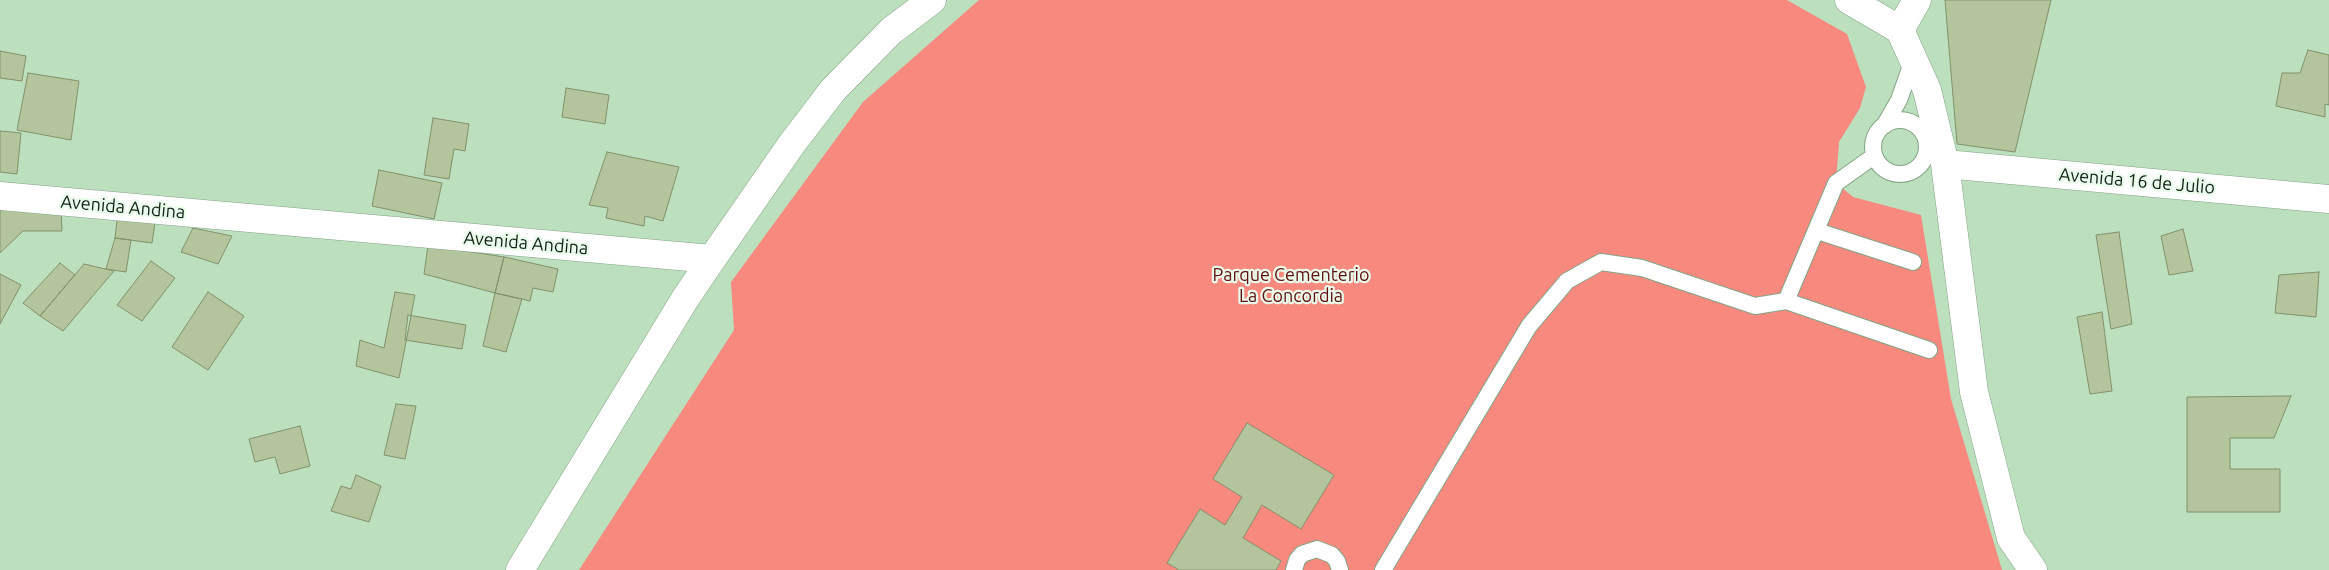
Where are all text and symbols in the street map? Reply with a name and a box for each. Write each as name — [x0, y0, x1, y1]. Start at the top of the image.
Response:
street label: Avenida 16 de Julio — [2058, 163, 2216, 199]
street label: Avenida Andina — [60, 191, 186, 223]
street label: Avenida Andina — [463, 227, 589, 259]
park label: Parque Cementerio La Concordia — [1213, 264, 1369, 306]

